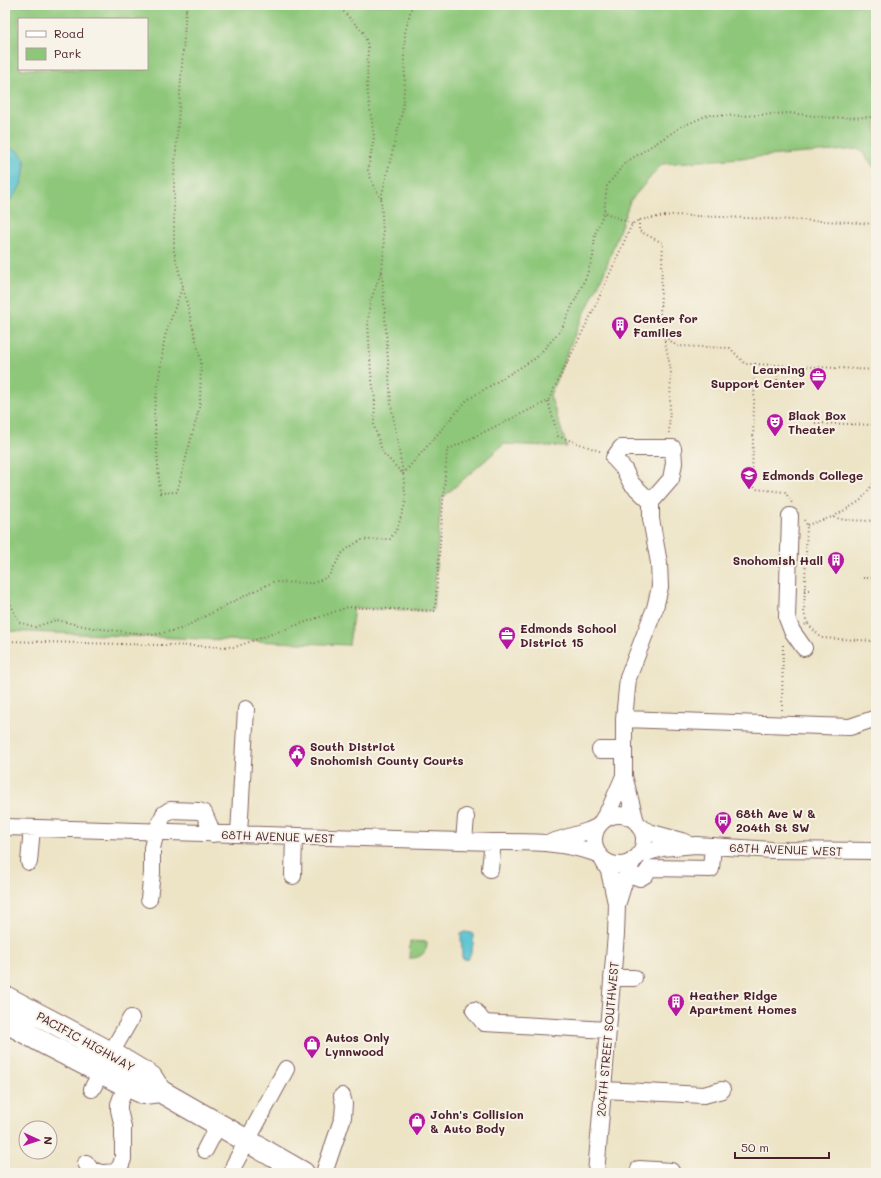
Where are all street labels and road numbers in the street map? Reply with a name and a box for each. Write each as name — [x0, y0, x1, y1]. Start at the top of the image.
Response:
street label: 68TH AVENUE WEST — [221, 826, 335, 846]
street label: 68TH AVENUE WEST — [729, 839, 843, 859]
street label: 204TH STREET SOUTHWEST — [592, 960, 622, 1117]
street label: PACIFIC HIGHWAY — [34, 1007, 138, 1075]

